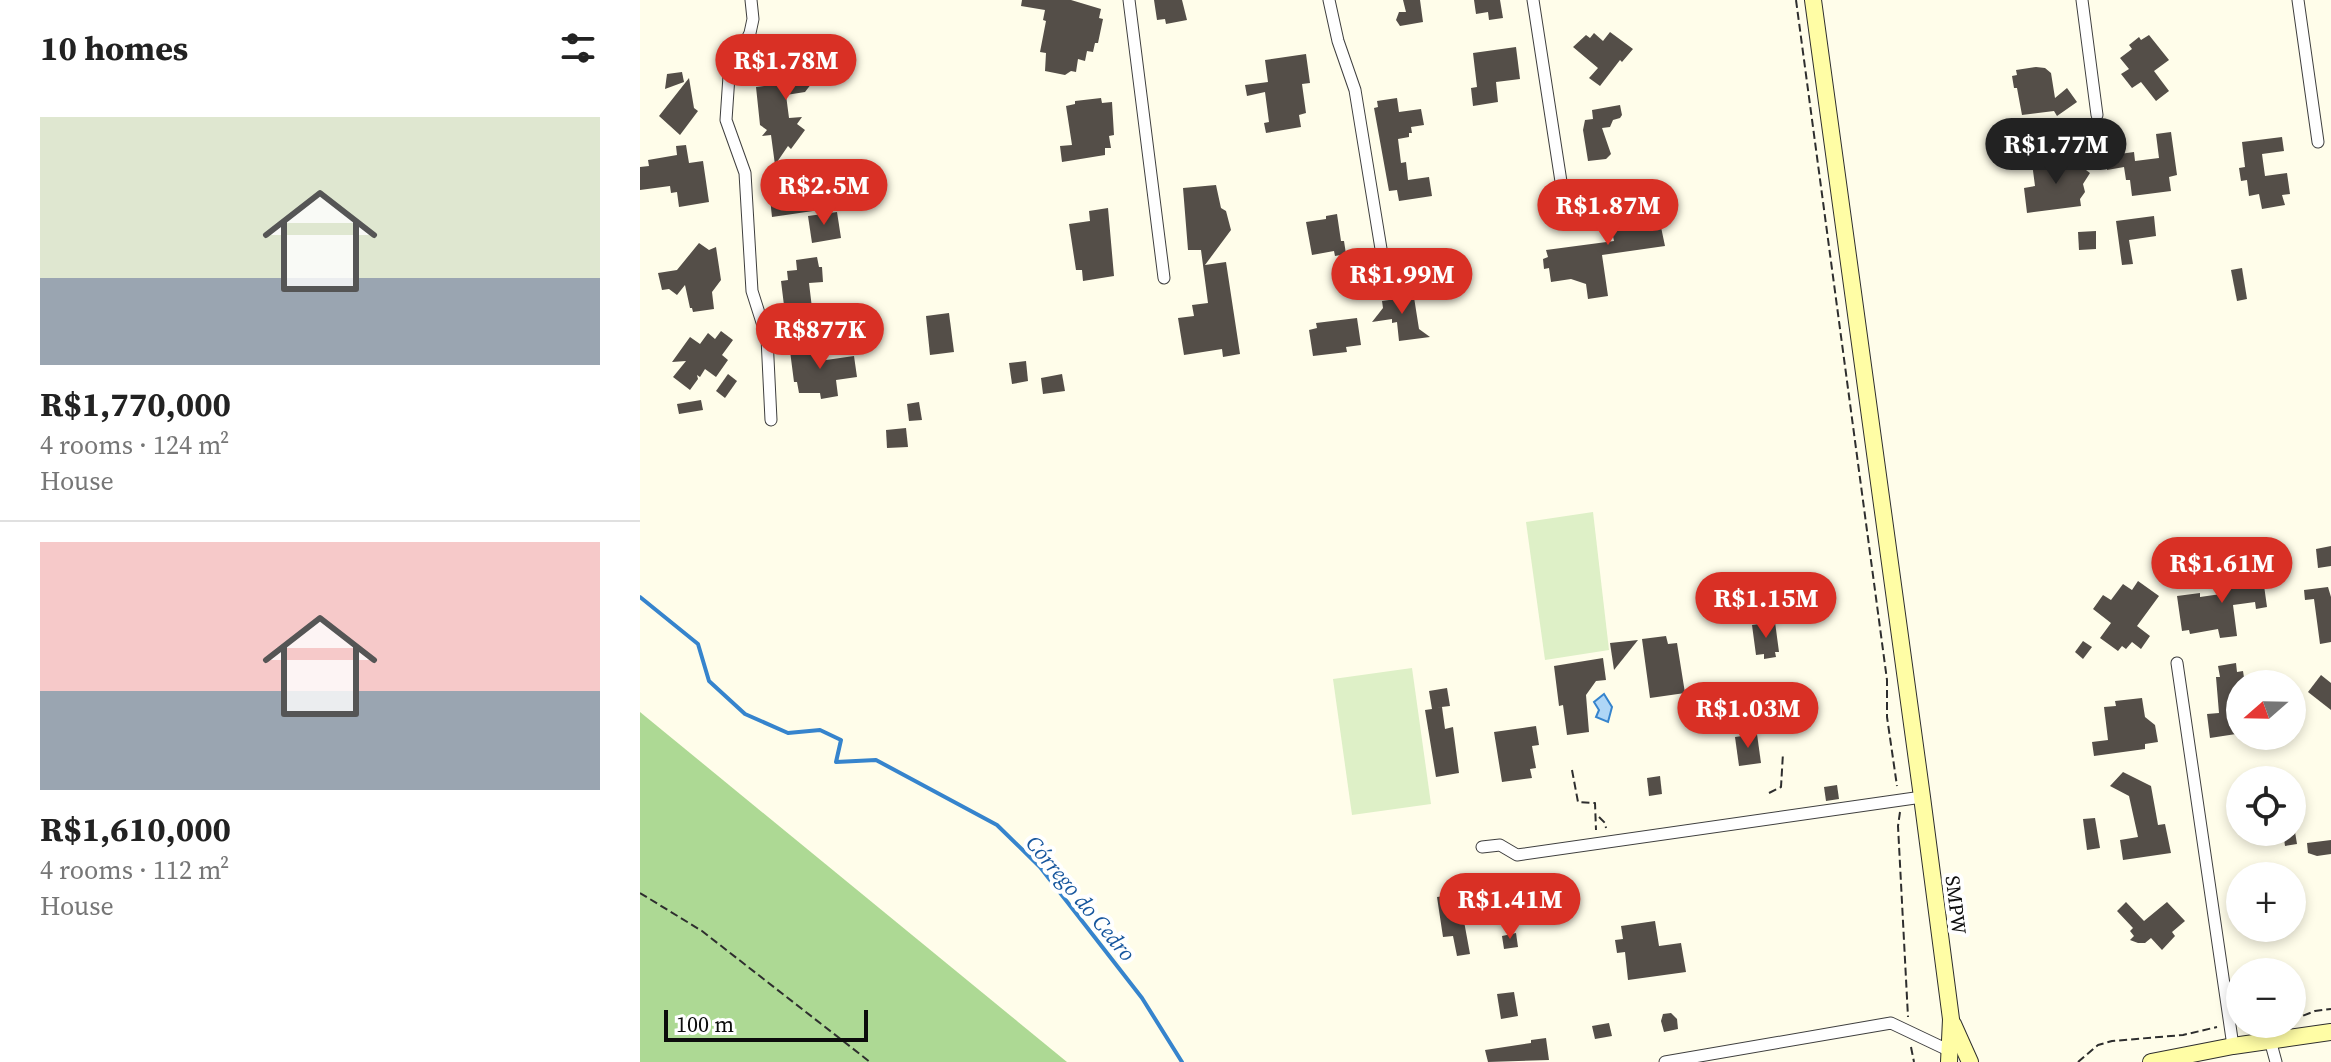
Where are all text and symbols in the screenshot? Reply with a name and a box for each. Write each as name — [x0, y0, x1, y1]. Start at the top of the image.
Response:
text: 10 homes — [40, 25, 188, 71]
icon: filters — [556, 26, 600, 70]
pin: R$1.78M — [712, 34, 860, 102]
text: R$1.78M — [733, 42, 839, 78]
pin: R$1.77M — [1982, 118, 2130, 186]
text: R$1.77M — [2003, 126, 2109, 162]
pin: R$2.5M — [759, 159, 889, 227]
text: R$2.5M — [778, 167, 870, 203]
icon: home — [248, 169, 392, 313]
pin: R$1.87M — [1534, 179, 1682, 247]
text: R$1.87M — [1555, 187, 1661, 223]
pin: R$1.99M — [1328, 248, 1476, 316]
text: R$1.99M — [1349, 256, 1455, 292]
pin: R$877K — [755, 303, 885, 371]
text: R$877K — [774, 311, 866, 347]
text: R$1,770,000 — [40, 381, 231, 427]
text: 4 rooms · 124 m² — [40, 427, 229, 463]
text: House — [40, 463, 114, 499]
pin: R$1.61M — [2148, 537, 2296, 605]
text: R$1.61M — [2169, 545, 2275, 581]
pin: R$1.15M — [1692, 572, 1840, 640]
text: R$1.15M — [1713, 580, 1819, 616]
icon: home — [248, 594, 392, 738]
north arrow — [2226, 670, 2306, 750]
map controls — [2226, 670, 2306, 1038]
pin: R$1.03M — [1674, 682, 1822, 750]
text: R$1.03M — [1695, 690, 1801, 726]
button: locate — [2226, 766, 2306, 846]
text: R$1,610,000 — [40, 806, 231, 852]
water label: Córrego do Cedro — [1019, 829, 1143, 968]
text: 4 rooms · 112 m² — [40, 852, 229, 888]
button: + — [2226, 862, 2306, 942]
pin: R$1.41M — [1436, 873, 1584, 941]
street label: SMPW — [1939, 874, 1974, 937]
text: R$1.41M — [1457, 881, 1563, 917]
text: House — [40, 888, 114, 924]
button: − — [2226, 958, 2306, 1038]
scale bar — [664, 1006, 868, 1042]
text: 100 m — [676, 1009, 734, 1039]

